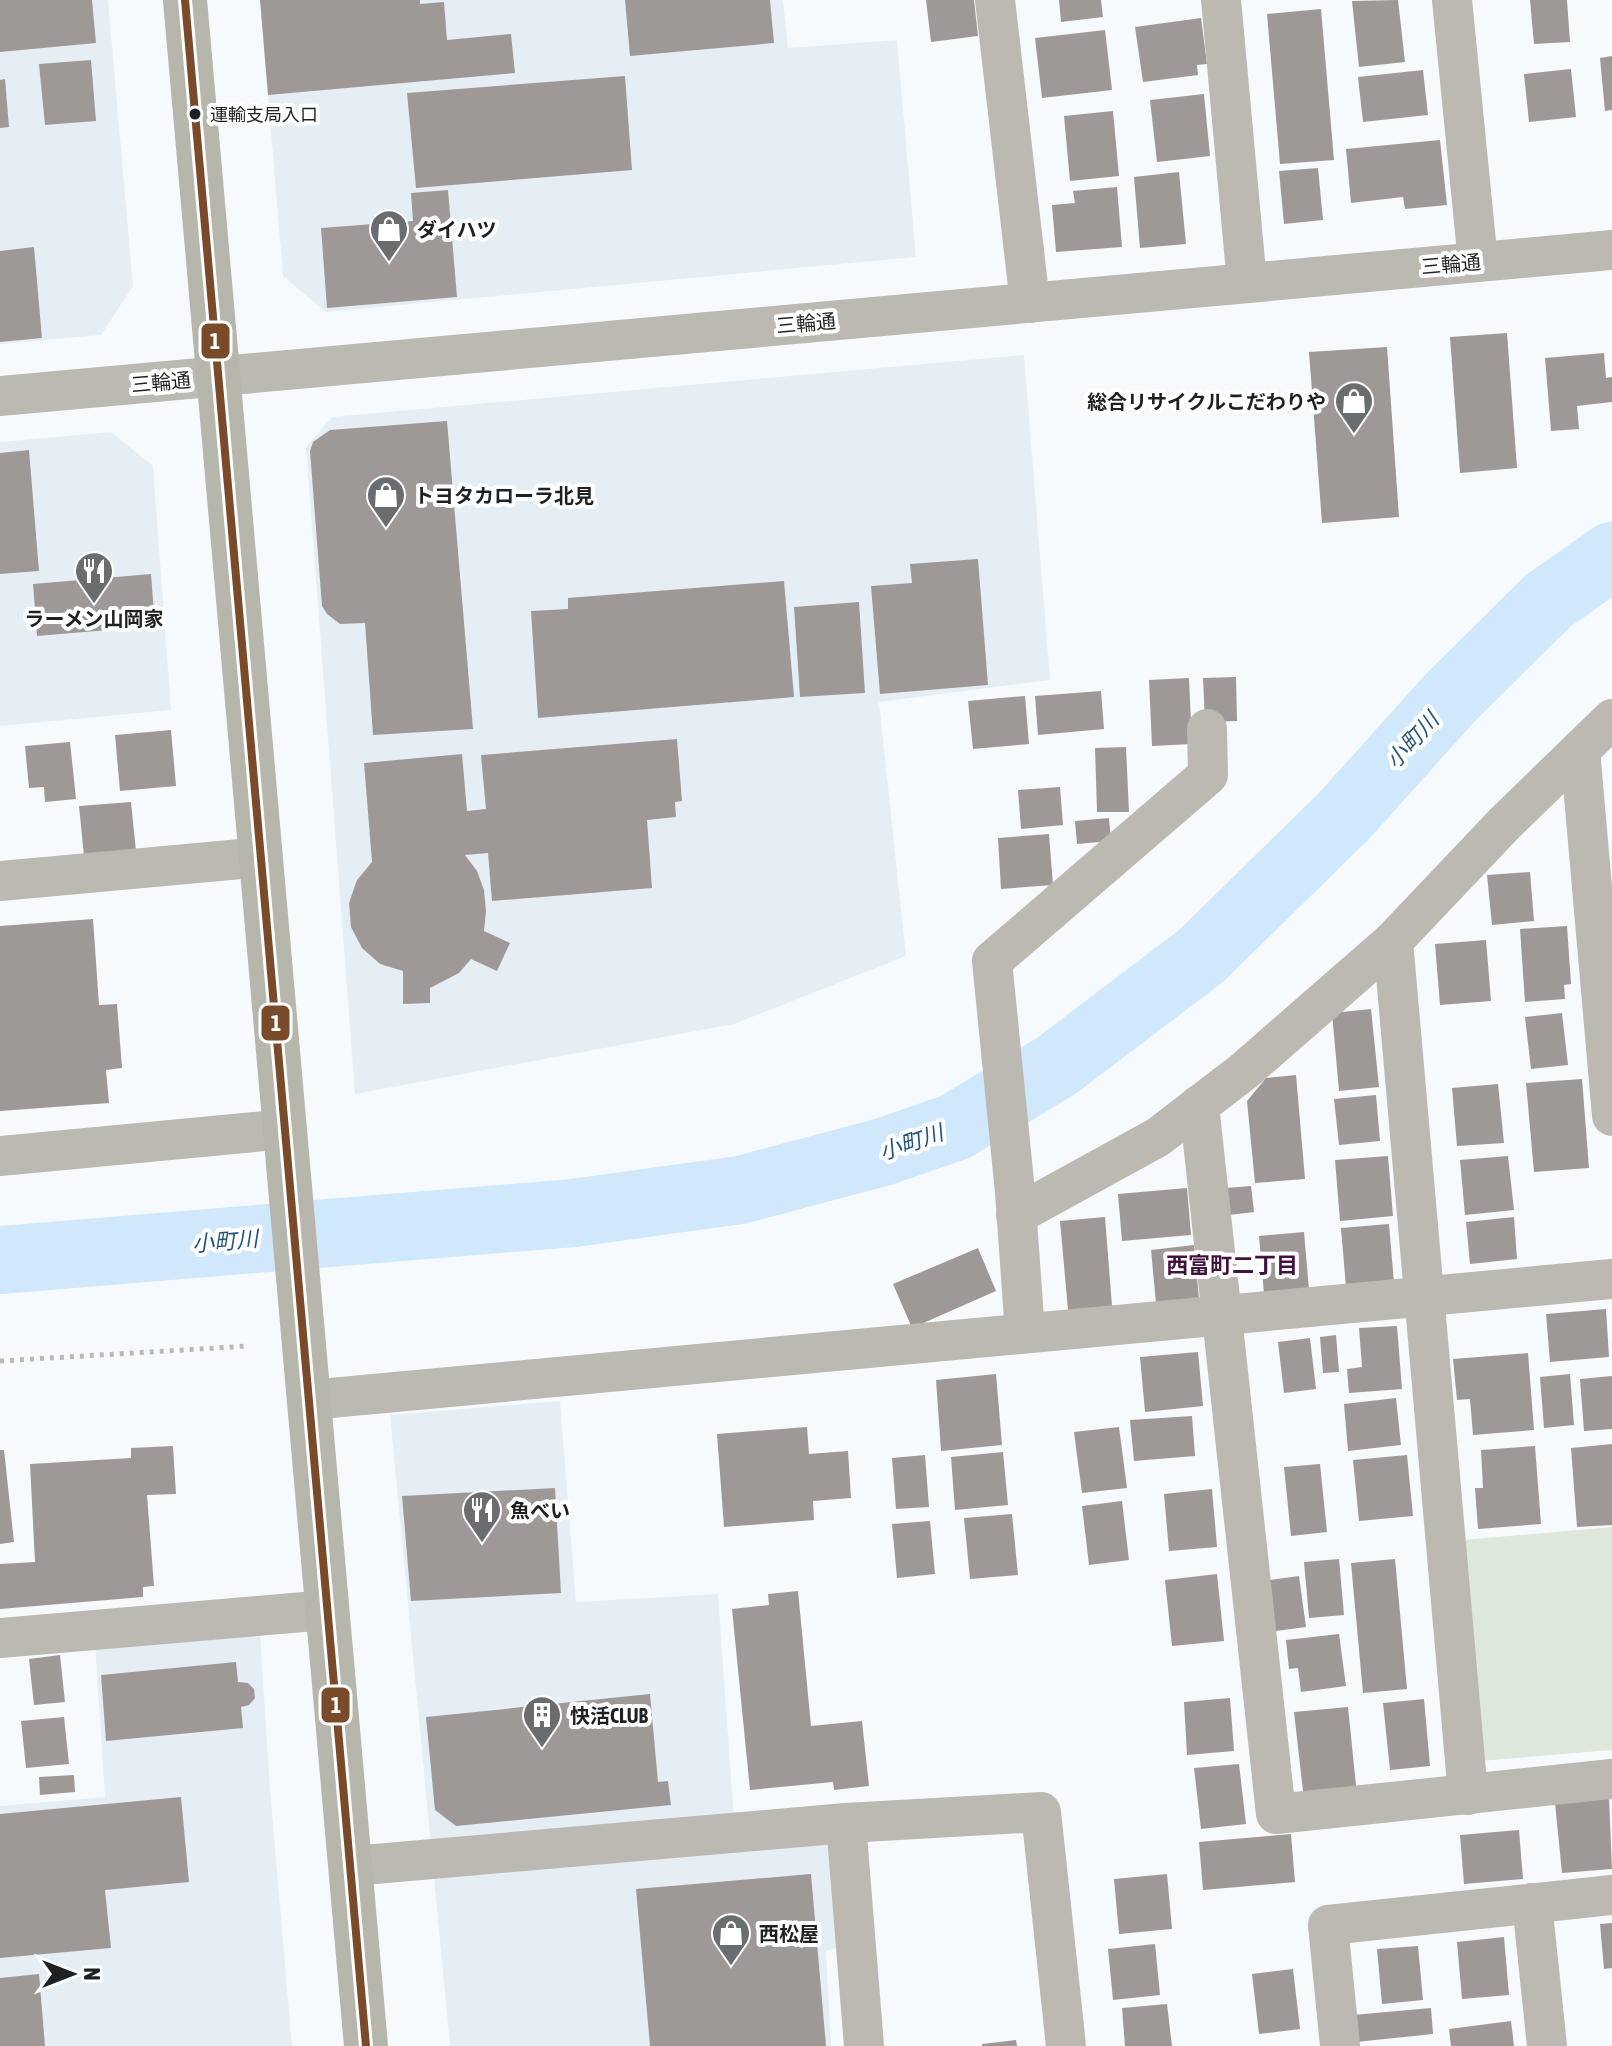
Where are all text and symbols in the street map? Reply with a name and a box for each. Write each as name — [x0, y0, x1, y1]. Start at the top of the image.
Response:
place label: 運輸支局入口 — [210, 104, 318, 125]
marker: 運輸支局入口 — [187, 106, 203, 122]
shop icon: ダイハツ — [368, 208, 410, 263]
place label: ダイハツ — [417, 218, 497, 241]
street label: 三輪通 — [1420, 250, 1482, 278]
street label: 三輪通 — [775, 309, 837, 337]
line badge: 1 — [200, 322, 231, 360]
text: 1 — [210, 328, 220, 354]
street label: 三輪通 — [130, 368, 192, 396]
shop icon: 総合リサイクルこだわりや — [1333, 380, 1375, 435]
place label: 総合リサイクルこだわりや — [1087, 390, 1326, 413]
shop icon: トヨタカローラ北見 — [365, 474, 407, 529]
place label: トヨタカローラ北見 — [414, 484, 594, 507]
restaurant icon: ラーメン山岡家 — [73, 550, 115, 605]
place label: ラーメン山岡家 — [24, 607, 164, 630]
water label: 小町川 — [1380, 705, 1445, 773]
line badge: 1 — [260, 1004, 291, 1042]
text: 1 — [271, 1010, 281, 1036]
water label: 小町川 — [876, 1118, 948, 1165]
water label: 小町川 — [191, 1225, 261, 1257]
district label: 西富町二丁目 — [1166, 1252, 1298, 1278]
restaurant icon: 魚べい — [461, 1489, 503, 1544]
place label: 魚べい — [510, 1499, 570, 1522]
line badge: 1 — [320, 1686, 351, 1724]
text: 1 — [331, 1692, 341, 1718]
building icon: 快活CLUB — [521, 1694, 563, 1749]
place label: 快活CLUB — [570, 1704, 649, 1727]
shop icon: 西松屋 — [710, 1912, 752, 1967]
place label: 西松屋 — [759, 1922, 819, 1945]
north arrow — [32, 1934, 112, 2014]
text: N — [79, 1968, 105, 1980]

